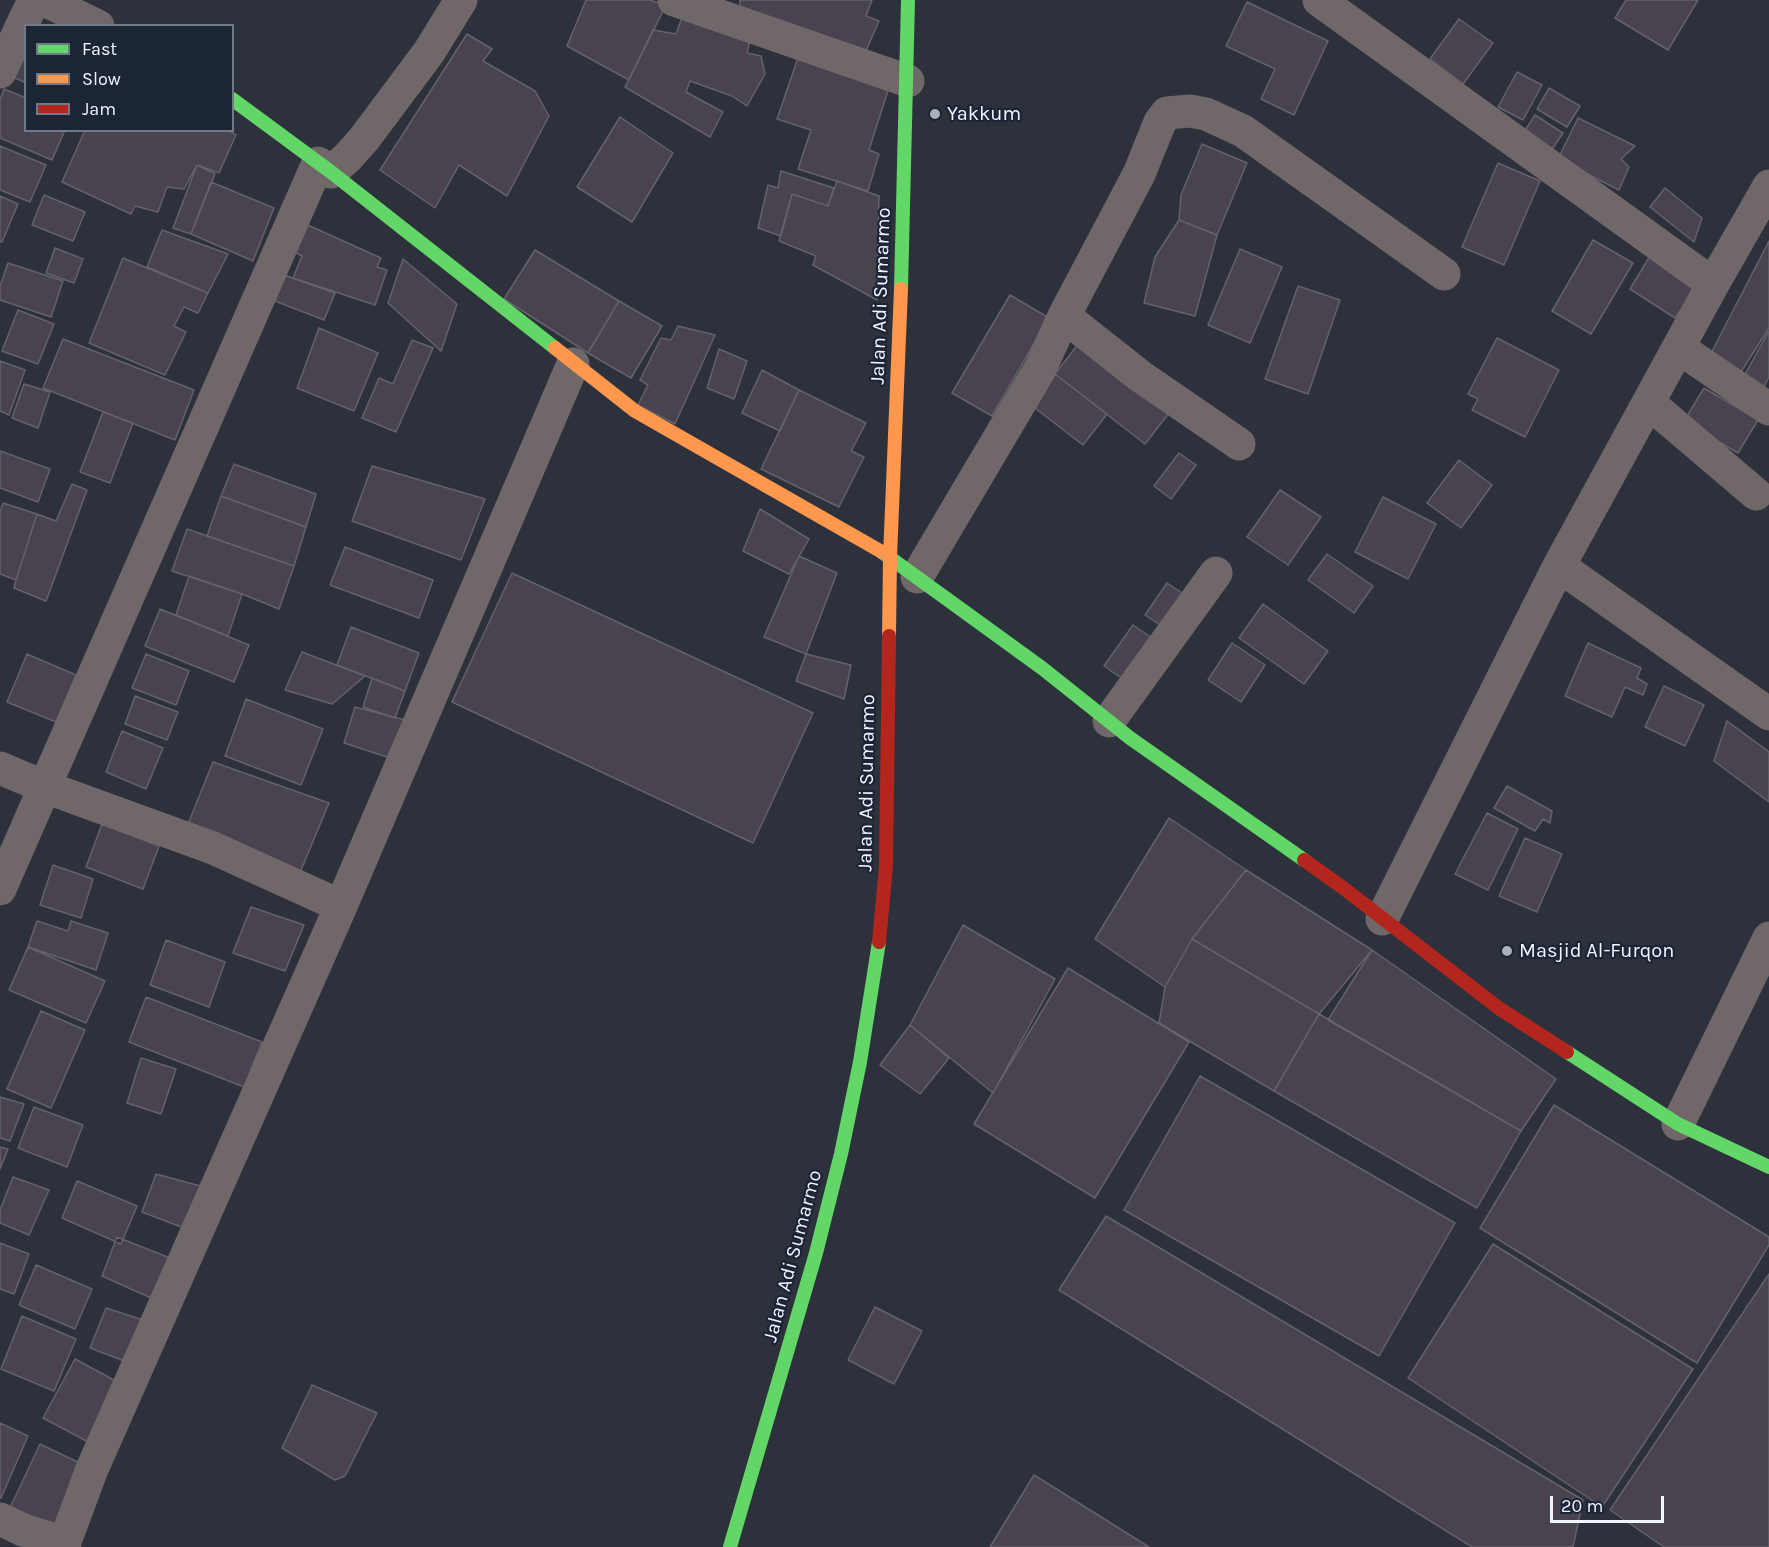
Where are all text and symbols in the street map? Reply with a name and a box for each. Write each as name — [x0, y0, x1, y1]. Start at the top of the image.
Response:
legend — [24, 24, 234, 132]
text: Fast — [82, 38, 117, 60]
text: Slow — [82, 68, 121, 90]
text: Jam — [82, 98, 116, 120]
place label: Yakkum — [947, 102, 1021, 126]
marker: Yakkum — [928, 107, 942, 121]
street label: Jalan Adi Sumarmo — [866, 207, 896, 385]
street label: Jalan Adi Sumarmo — [853, 694, 881, 872]
place label: Masjid Al-Furqon — [1519, 939, 1674, 963]
marker: Masjid Al-Furqon — [1500, 944, 1514, 958]
street label: Jalan Adi Sumarmo — [758, 1167, 828, 1345]
scale bar — [1553, 1484, 1667, 1522]
text: 20 m — [1561, 1495, 1603, 1517]

